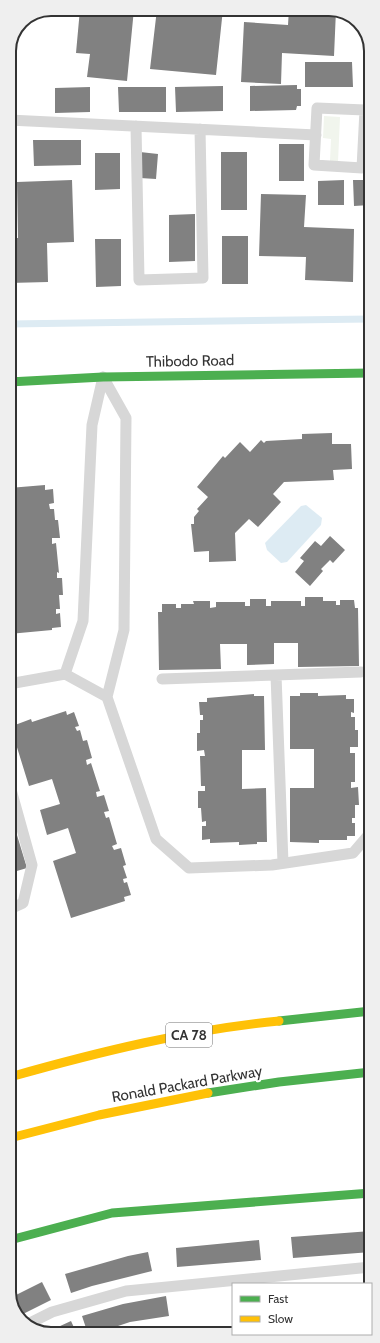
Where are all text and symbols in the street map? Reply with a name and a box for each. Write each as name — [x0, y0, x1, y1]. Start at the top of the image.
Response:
street label: Thibodo Road — [146, 351, 234, 371]
road number: CA 78 — [166, 1023, 212, 1047]
street label: Ronald Packard Parkway — [110, 1062, 264, 1106]
legend — [232, 1283, 372, 1335]
text: Fast — [268, 1291, 288, 1306]
text: Slow — [268, 1311, 293, 1326]

